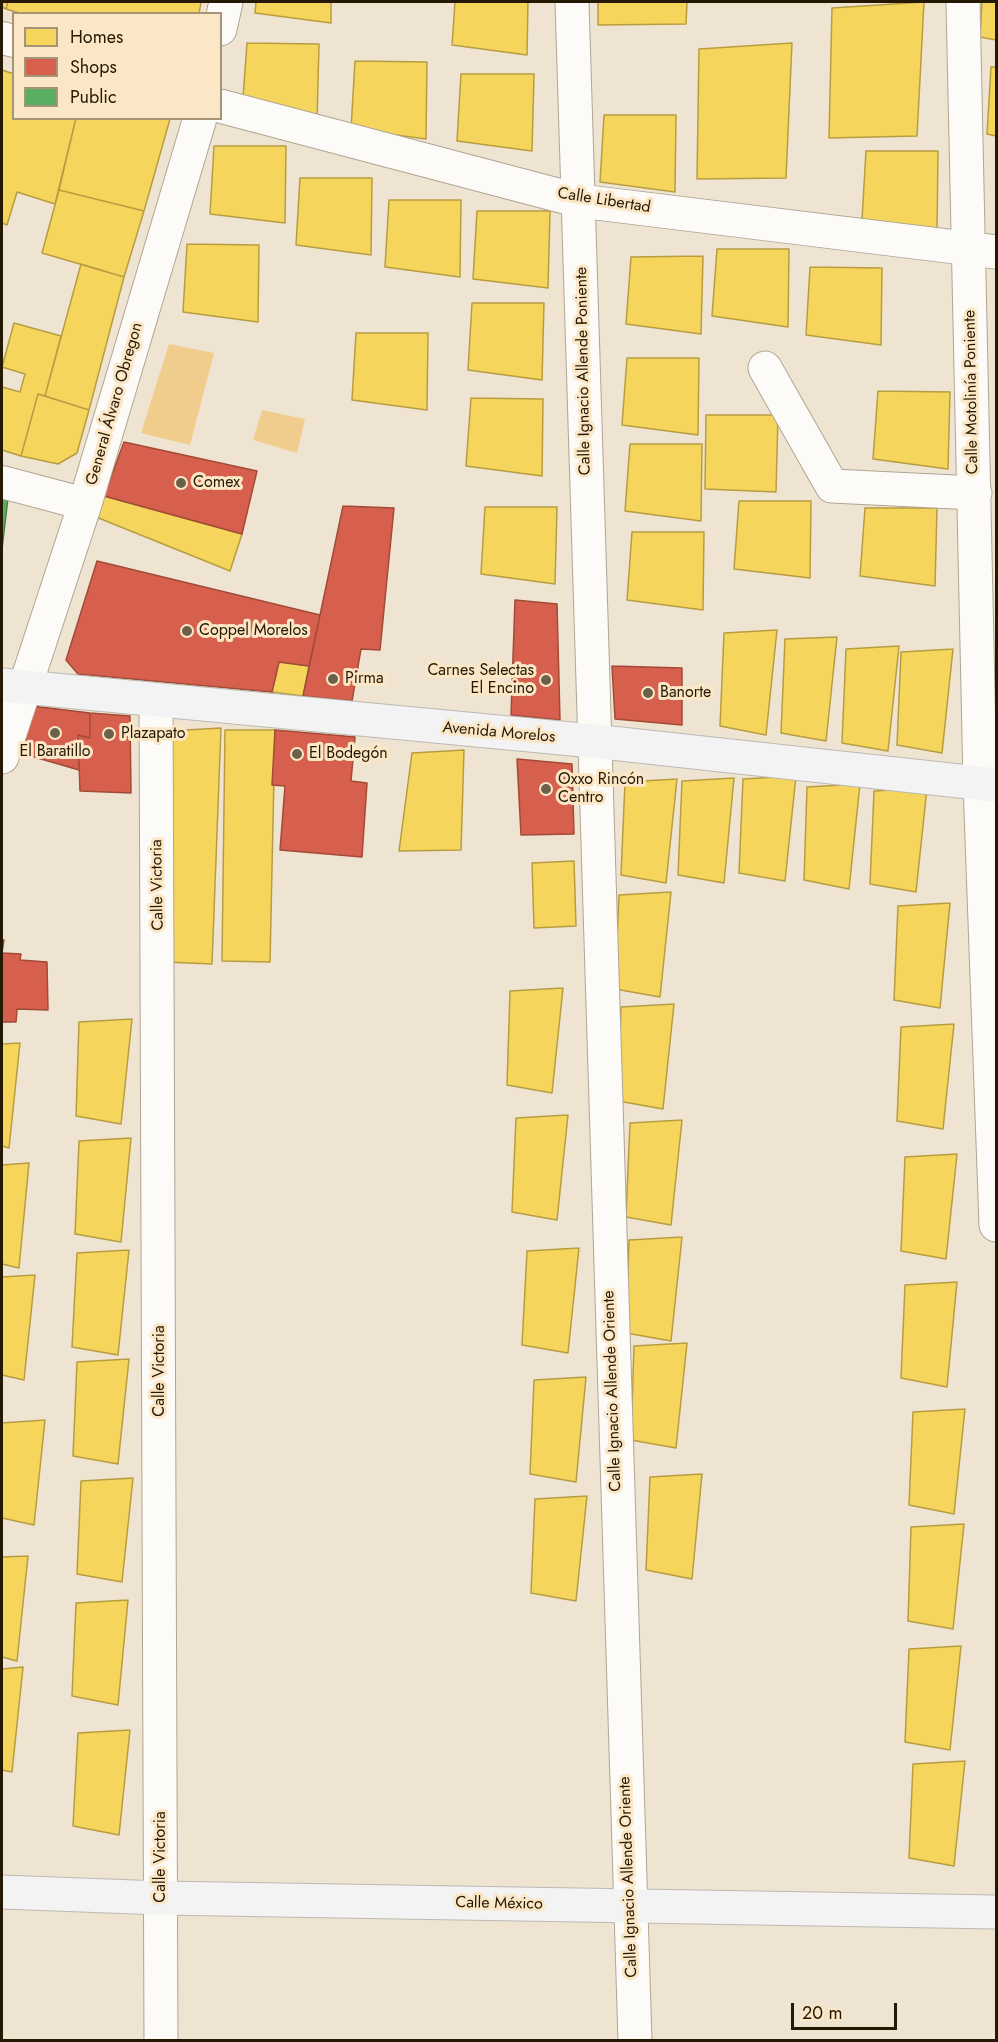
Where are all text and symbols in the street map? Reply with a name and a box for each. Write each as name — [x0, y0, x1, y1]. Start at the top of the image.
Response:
legend — [12, 12, 222, 120]
text: Homes — [70, 24, 123, 50]
text: Shops — [70, 54, 117, 80]
text: Public — [70, 84, 117, 110]
street label: Calle Libertad — [556, 184, 652, 218]
street label: Calle Ignacio Allende Poniente — [573, 267, 595, 475]
street label: Calle Motolinía Poniente — [961, 310, 983, 474]
street label: General Álvaro Obregon — [83, 321, 147, 487]
place label: Comex — [193, 473, 240, 493]
marker: Comex — [174, 476, 188, 490]
place label: Coppel Morelos — [199, 621, 308, 641]
marker: Coppel Morelos — [180, 624, 194, 638]
place label: Carnes Selectas El Encino — [427, 661, 534, 699]
place label: Pirma — [345, 669, 384, 689]
marker: Pirma — [326, 672, 340, 686]
marker: Carnes Selectas El Encino — [539, 673, 553, 687]
place label: Banorte — [660, 683, 711, 703]
marker: Banorte — [641, 686, 655, 700]
street label: Avenida Morelos — [442, 719, 556, 747]
place label: Plazapato — [121, 724, 186, 744]
marker: El Baratillo — [48, 726, 62, 740]
marker: Plazapato — [102, 727, 116, 741]
place label: El Baratillo — [19, 742, 91, 762]
place label: El Bodegón — [309, 744, 388, 764]
marker: El Bodegón — [290, 747, 304, 761]
place label: Oxxo Rincón Centro — [558, 770, 644, 808]
marker: Oxxo Rincón Centro — [539, 782, 553, 796]
street label: Calle Victoria — [148, 839, 168, 931]
street label: Calle Ignacio Allende Oriente — [600, 1290, 626, 1492]
street label: Calle Victoria — [150, 1325, 170, 1417]
street label: Calle Ignacio Allende Oriente — [616, 1776, 642, 1978]
street label: Calle Victoria — [151, 1811, 171, 1903]
street label: Calle México — [455, 1894, 543, 1914]
scale bar — [794, 1991, 900, 2029]
text: 20 m — [802, 2000, 842, 2026]

